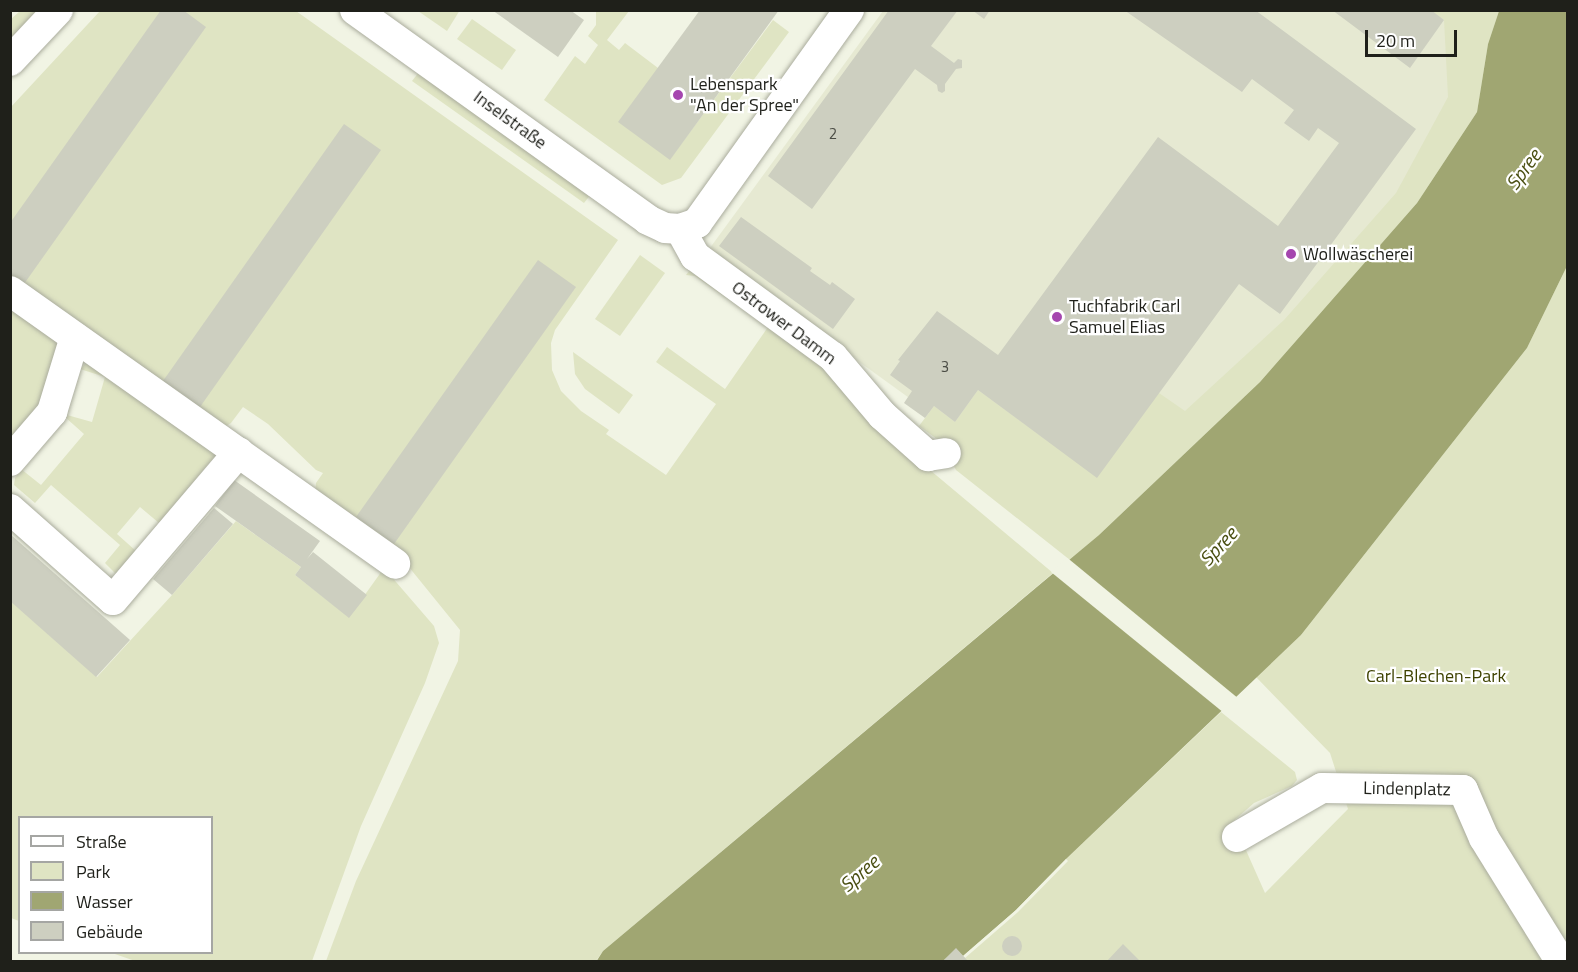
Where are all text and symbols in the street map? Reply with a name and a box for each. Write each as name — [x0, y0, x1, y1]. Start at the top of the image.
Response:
scale bar — [1368, 18, 1460, 56]
text: 20 m — [1376, 27, 1415, 54]
place label: Lebenspark "An der Spree" — [690, 74, 799, 116]
street label: Inselstraße — [469, 86, 551, 154]
marker: Lebenspark "An der Spree" — [671, 88, 685, 102]
house number: 2 — [829, 125, 837, 143]
water label: Spree — [1500, 144, 1546, 194]
place label: Wollwäscherei — [1303, 243, 1413, 265]
marker: Wollwäscherei — [1284, 247, 1298, 261]
street label: Ostrower Damm — [727, 277, 841, 369]
place label: Tuchfabrik Carl Samuel Elias — [1069, 296, 1180, 338]
marker: Tuchfabrik Carl Samuel Elias — [1050, 310, 1064, 324]
house number: 3 — [941, 358, 949, 376]
water label: Spree — [1194, 522, 1242, 570]
park label: Carl-Blechen-Park — [1366, 665, 1506, 687]
street label: Lindenplatz — [1363, 777, 1451, 801]
legend — [18, 816, 213, 954]
text: Straße — [76, 828, 127, 855]
water label: Spree — [834, 849, 884, 897]
text: Park — [76, 858, 110, 885]
text: Wasser — [76, 888, 133, 915]
text: Gebäude — [76, 918, 143, 945]

